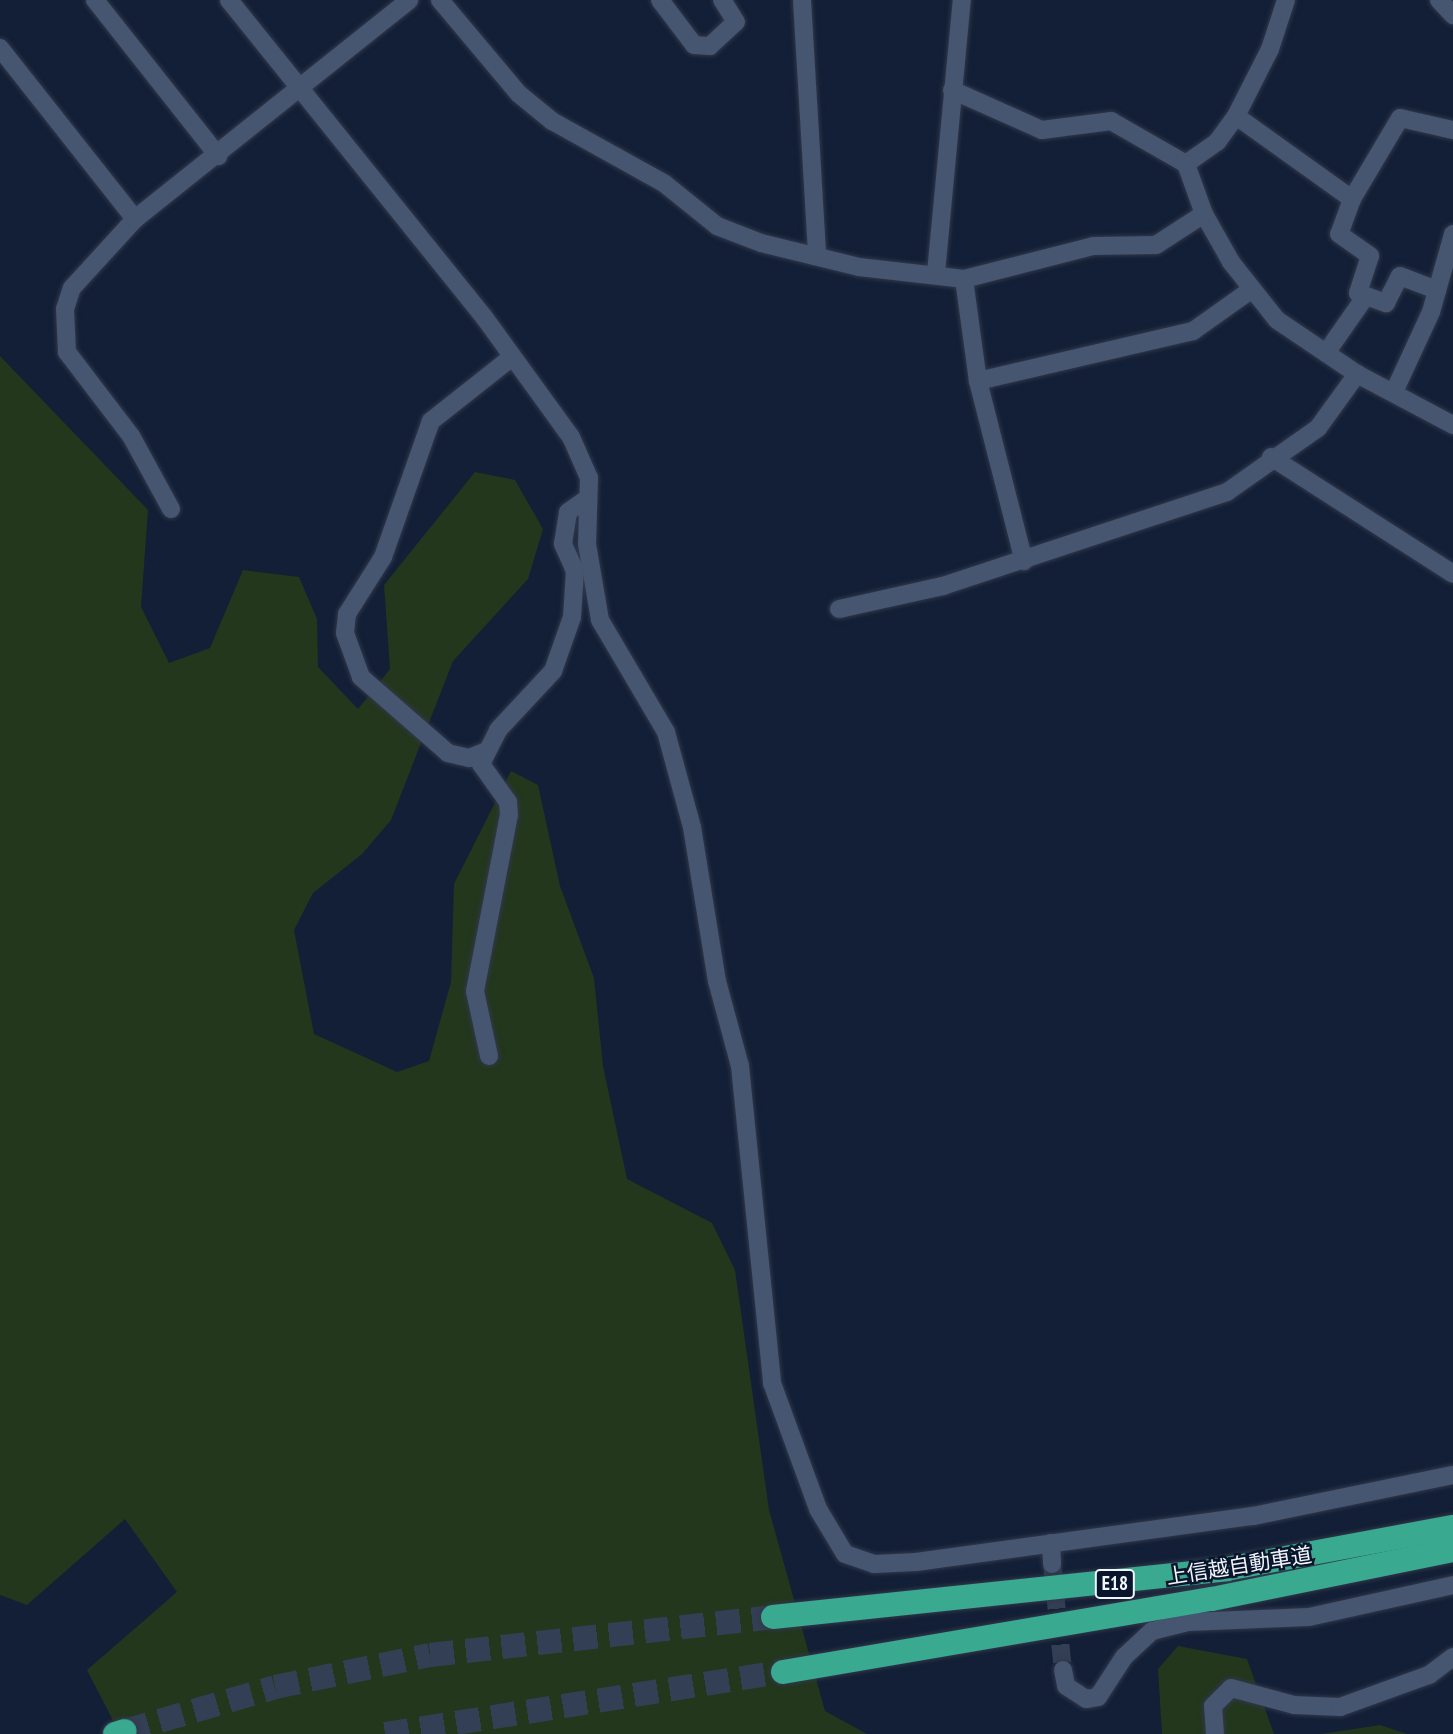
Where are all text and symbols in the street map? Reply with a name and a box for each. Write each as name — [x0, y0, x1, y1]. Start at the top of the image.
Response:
street label: 上信越自動車道 — [1164, 1542, 1314, 1590]
road number: E18 — [1094, 1568, 1136, 1600]

